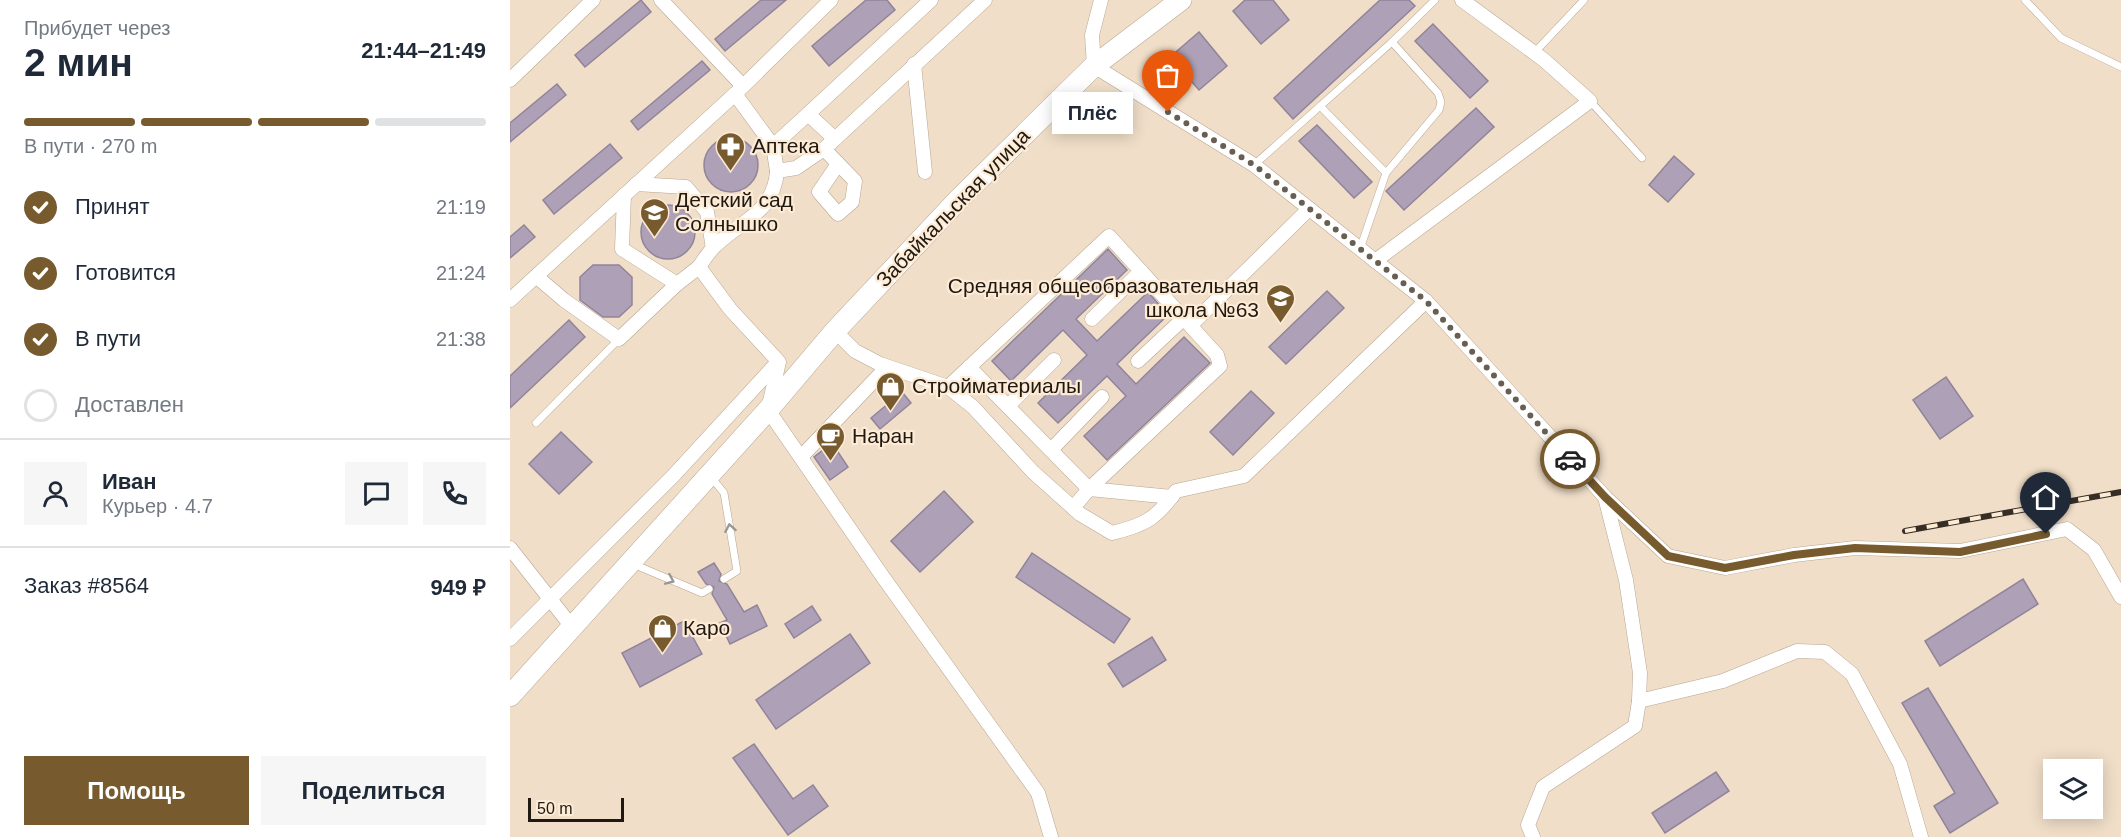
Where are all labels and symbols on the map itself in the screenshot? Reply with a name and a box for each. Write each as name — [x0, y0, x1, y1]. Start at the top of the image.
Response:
pin — [1142, 50, 1193, 112]
callout: Плёс — [1051, 91, 1132, 133]
street label: Забайкальская улица — [871, 124, 1034, 291]
pharmacy icon: Аптека — [715, 130, 747, 172]
place label: Аптека — [752, 134, 820, 157]
place label: Детский сад Солнышко — [675, 188, 793, 235]
school or university icon: Детский сад Солнышко — [638, 196, 670, 238]
place label: Средняя общеобразовательная школа №63 — [948, 274, 1259, 321]
school or university icon: Средняя общеобразовательная школа №63 — [1264, 282, 1296, 324]
shop icon: Стройматериалы — [875, 370, 907, 412]
place label: Стройматериалы — [912, 374, 1081, 397]
cafe icon: Наран — [815, 420, 847, 462]
place label: Наран — [852, 424, 914, 447]
courier — [1540, 429, 1600, 489]
pin — [2020, 472, 2071, 534]
one-way arrow — [724, 524, 737, 534]
one-way arrow — [664, 572, 675, 584]
shop icon: Каро — [646, 612, 678, 654]
place label: Каро — [683, 616, 730, 639]
scale bar — [528, 795, 624, 822]

